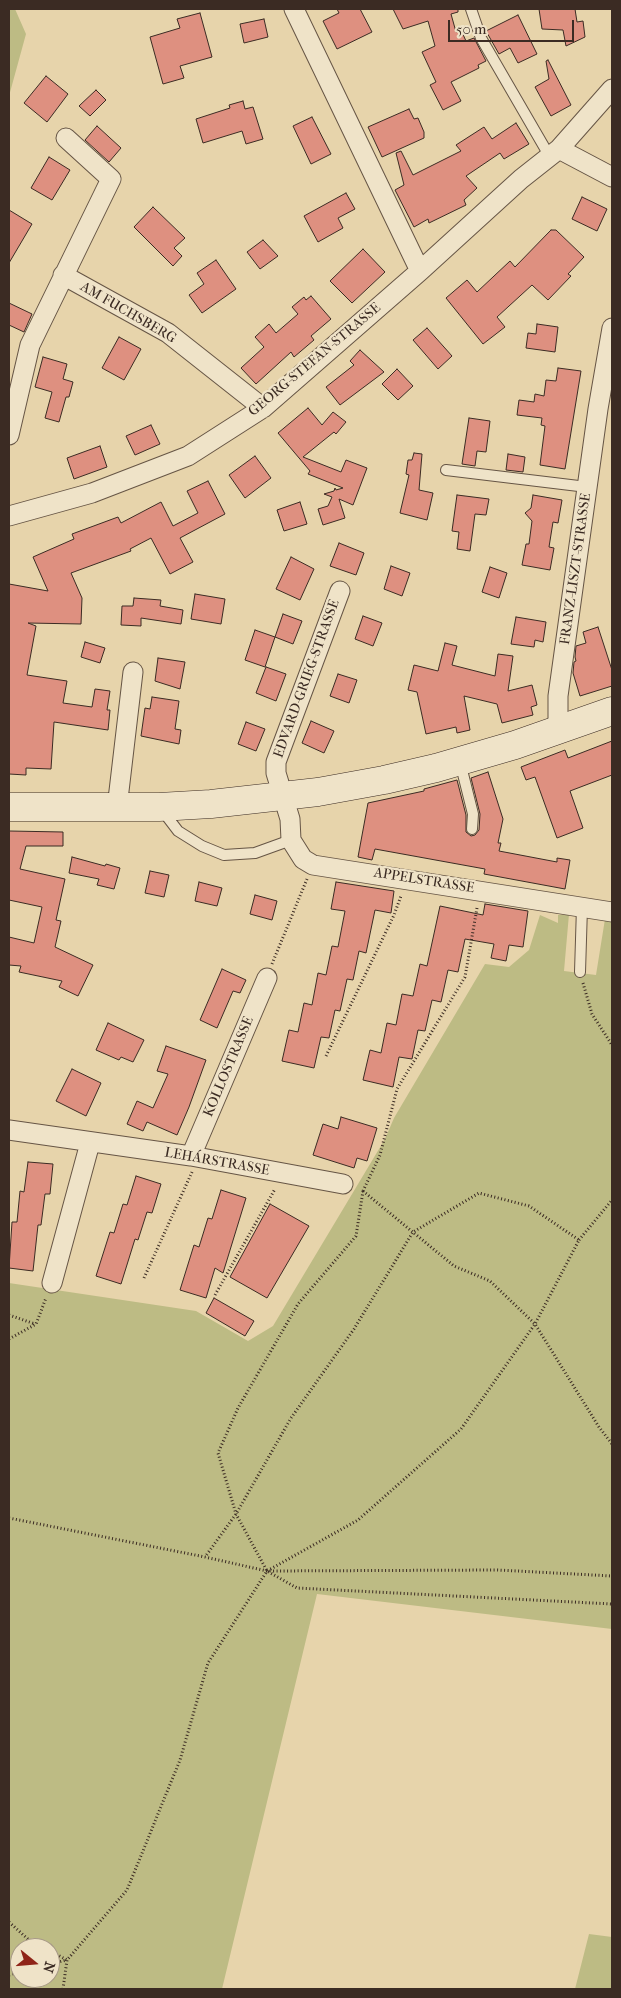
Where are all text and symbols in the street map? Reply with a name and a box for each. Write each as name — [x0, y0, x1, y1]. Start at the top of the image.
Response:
scale bar — [451, 10, 577, 42]
text: 50 m — [456, 20, 486, 38]
street label: AM FUCHSBERG — [77, 279, 179, 347]
street label: GEORG-STEFAN-STRASSE — [245, 300, 385, 420]
street label: FRANZ-LISZT-STRASSE — [557, 492, 595, 646]
street label: EDVARD-GRIEG-STRASSE — [270, 598, 344, 760]
street label: APPELSTRASSE — [372, 865, 476, 897]
street label: KOLLOSTRASSE — [200, 1014, 258, 1120]
street label: LEHÁRSTRASSE — [163, 1145, 271, 1179]
north arrow — [10, 1938, 60, 1988]
text: N — [39, 1960, 59, 1975]

